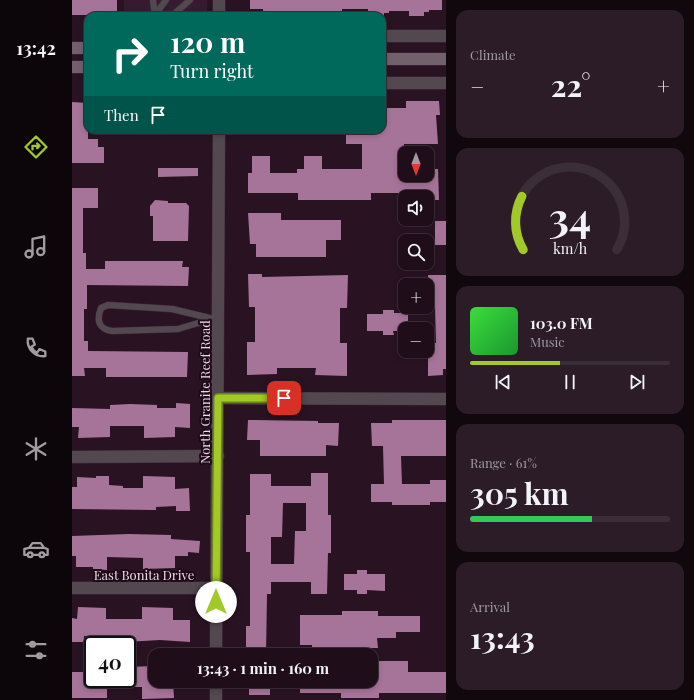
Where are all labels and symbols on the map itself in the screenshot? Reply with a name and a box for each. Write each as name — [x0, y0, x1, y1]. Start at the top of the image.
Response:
north arrow — [398, 146, 434, 182]
street label: North Granite Reef Road — [196, 320, 213, 464]
pin — [267, 381, 301, 415]
street label: East Bonita Drive — [94, 566, 195, 583]
position arrow — [195, 581, 237, 623]
speed limit sign: 40 — [84, 636, 136, 688]

